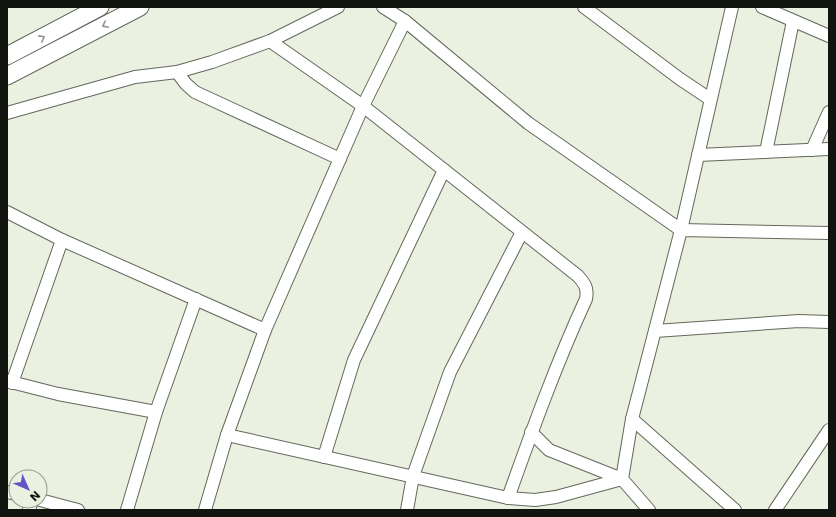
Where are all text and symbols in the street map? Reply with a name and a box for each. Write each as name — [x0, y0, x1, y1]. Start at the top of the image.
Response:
one-way arrow — [102, 20, 109, 27]
one-way arrow — [37, 35, 45, 43]
north arrow — [8, 469, 48, 509]
text: N — [27, 488, 43, 504]

